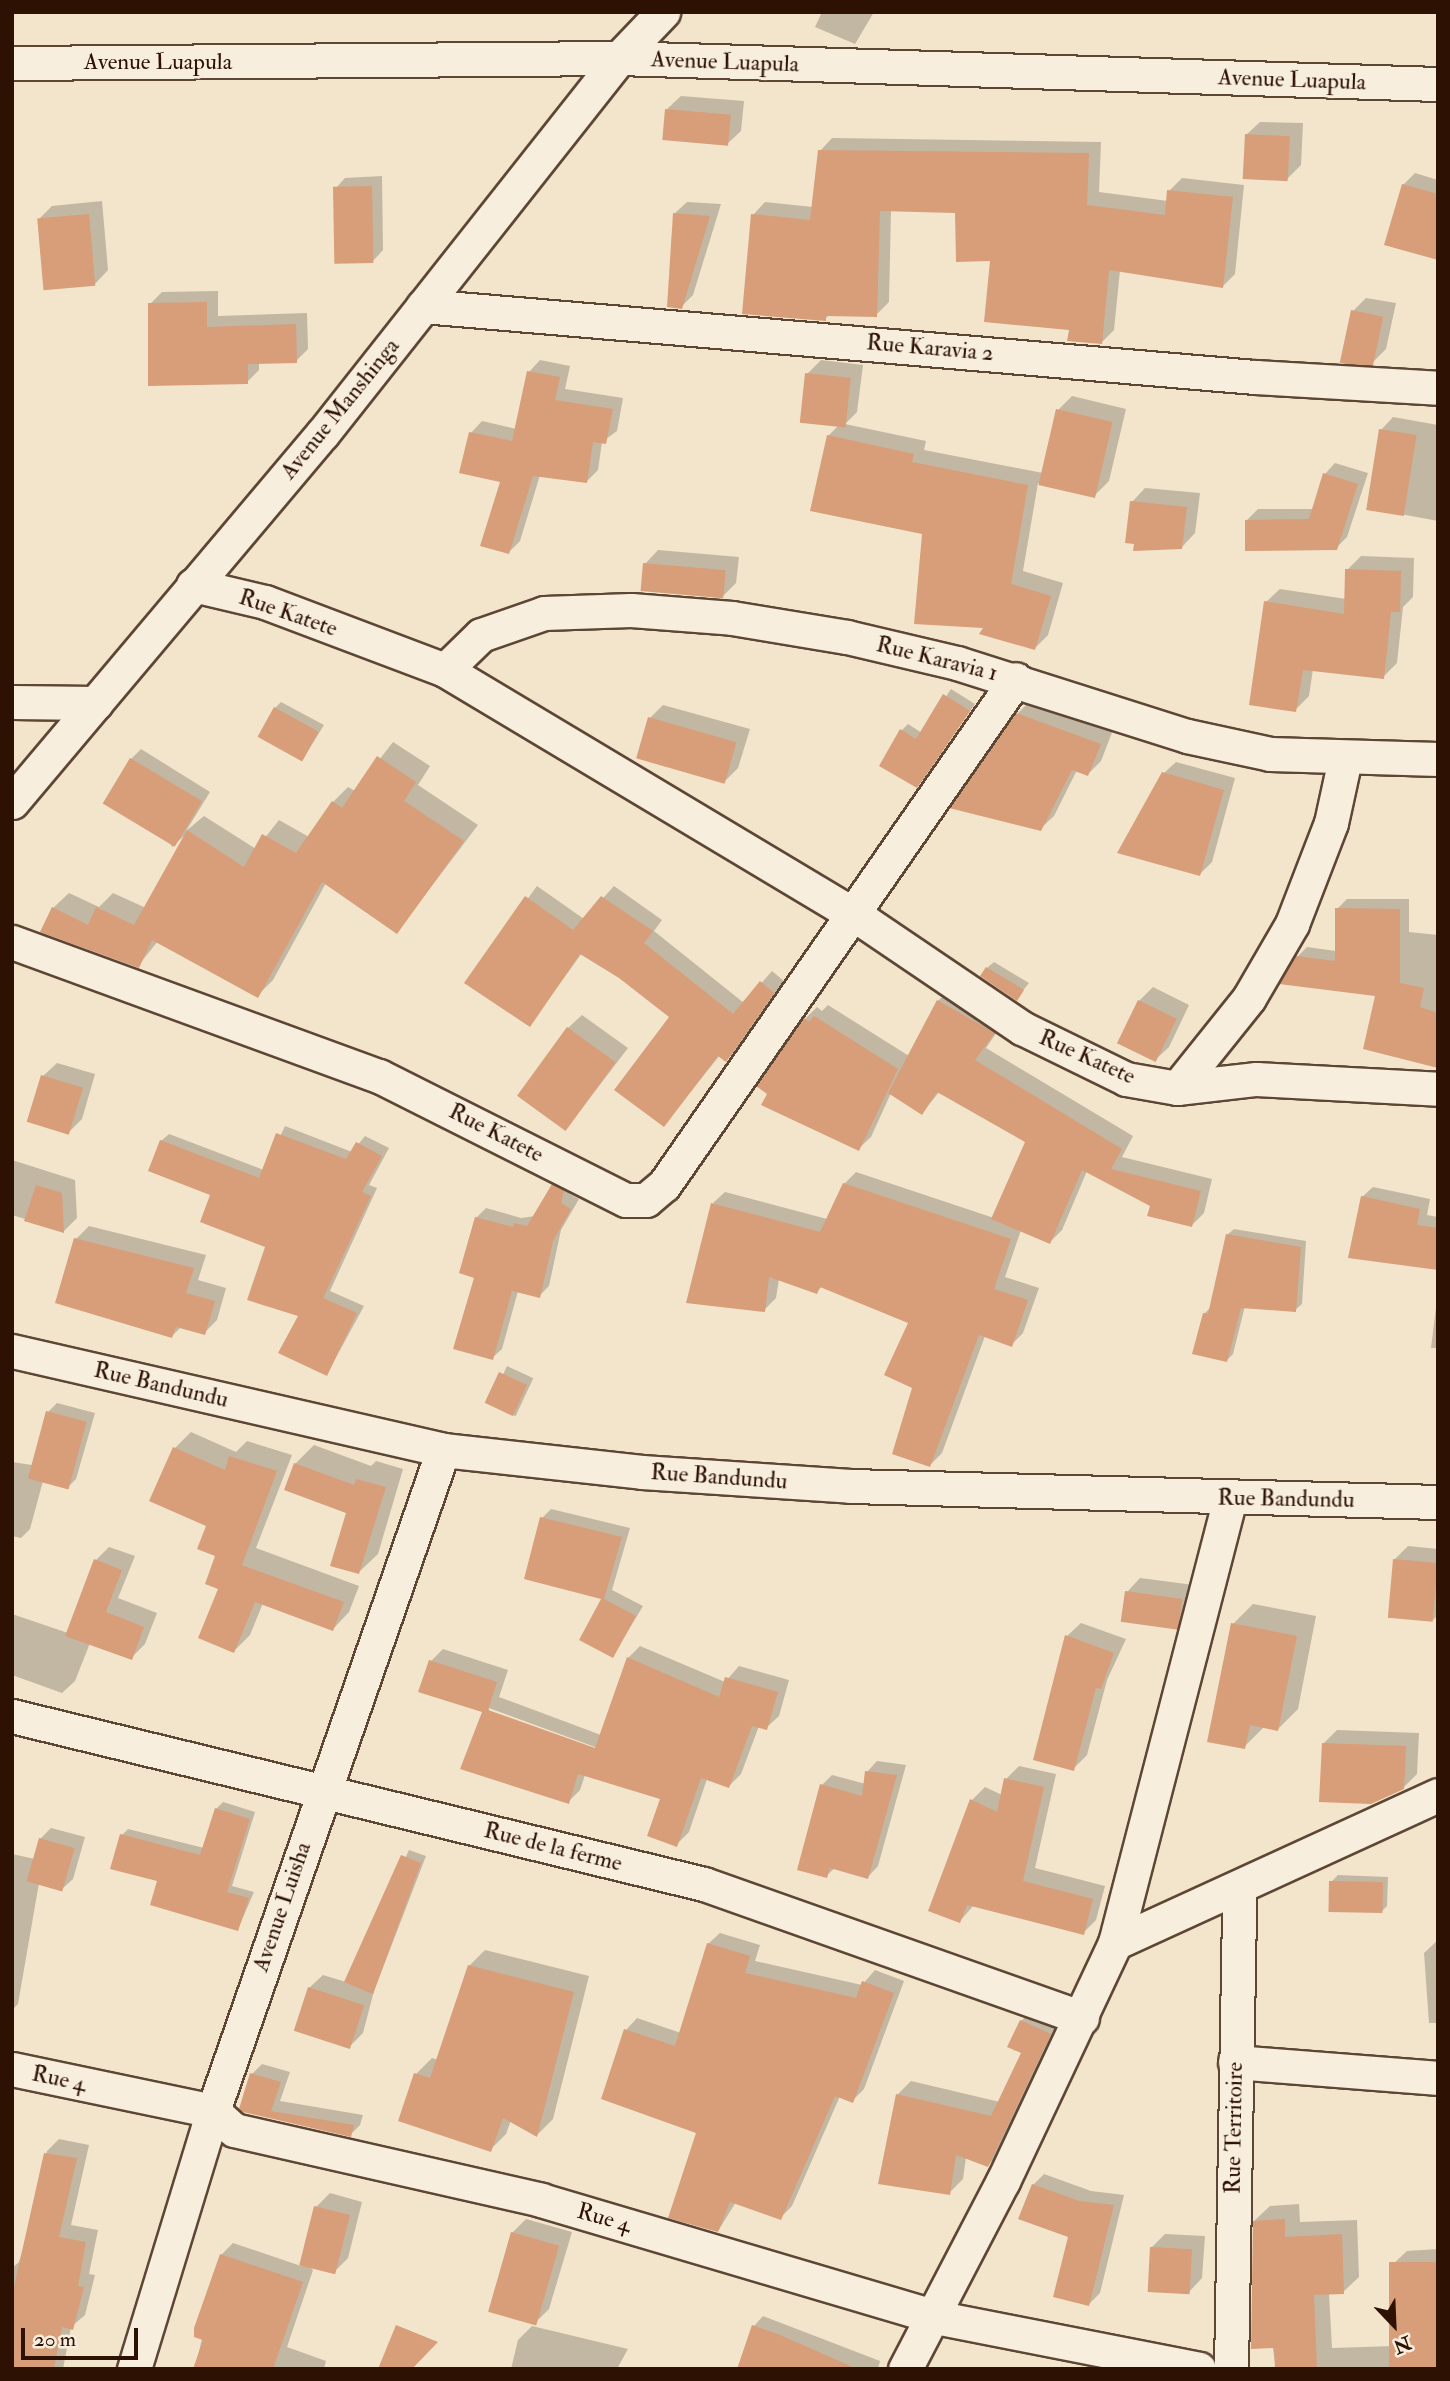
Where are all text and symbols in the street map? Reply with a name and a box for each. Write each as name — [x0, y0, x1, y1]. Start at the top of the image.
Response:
street label: Avenue Luapula — [650, 46, 800, 78]
street label: Avenue Luapula — [84, 48, 232, 76]
street label: Avenue Luapula — [1217, 64, 1367, 96]
street label: Rue Karavia 2 — [865, 329, 995, 367]
street label: Avenue Manshinga — [275, 333, 405, 485]
street label: Rue Katete — [235, 583, 341, 643]
street label: Rue Karavia 1 — [873, 631, 1001, 687]
street label: Rue Katete — [1035, 1024, 1139, 1090]
street label: Rue Katete — [444, 1097, 548, 1169]
street label: Rue Bandundu — [91, 1356, 231, 1414]
street label: Rue Bandundu — [650, 1458, 788, 1496]
street label: Rue Bandundu — [1217, 1484, 1355, 1514]
street label: Rue de la ferme — [481, 1817, 625, 1877]
street label: Avenue Luisha — [247, 1838, 317, 1976]
street label: Rue 4 — [29, 2060, 89, 2098]
street label: Rue Territoire — [1219, 2062, 1249, 2194]
street label: Rue 4 — [574, 2197, 634, 2239]
north arrow — [1359, 2290, 1429, 2360]
scale bar — [24, 2314, 142, 2358]
text: 20 m — [34, 2326, 76, 2353]
text: N — [1390, 2330, 1415, 2359]

